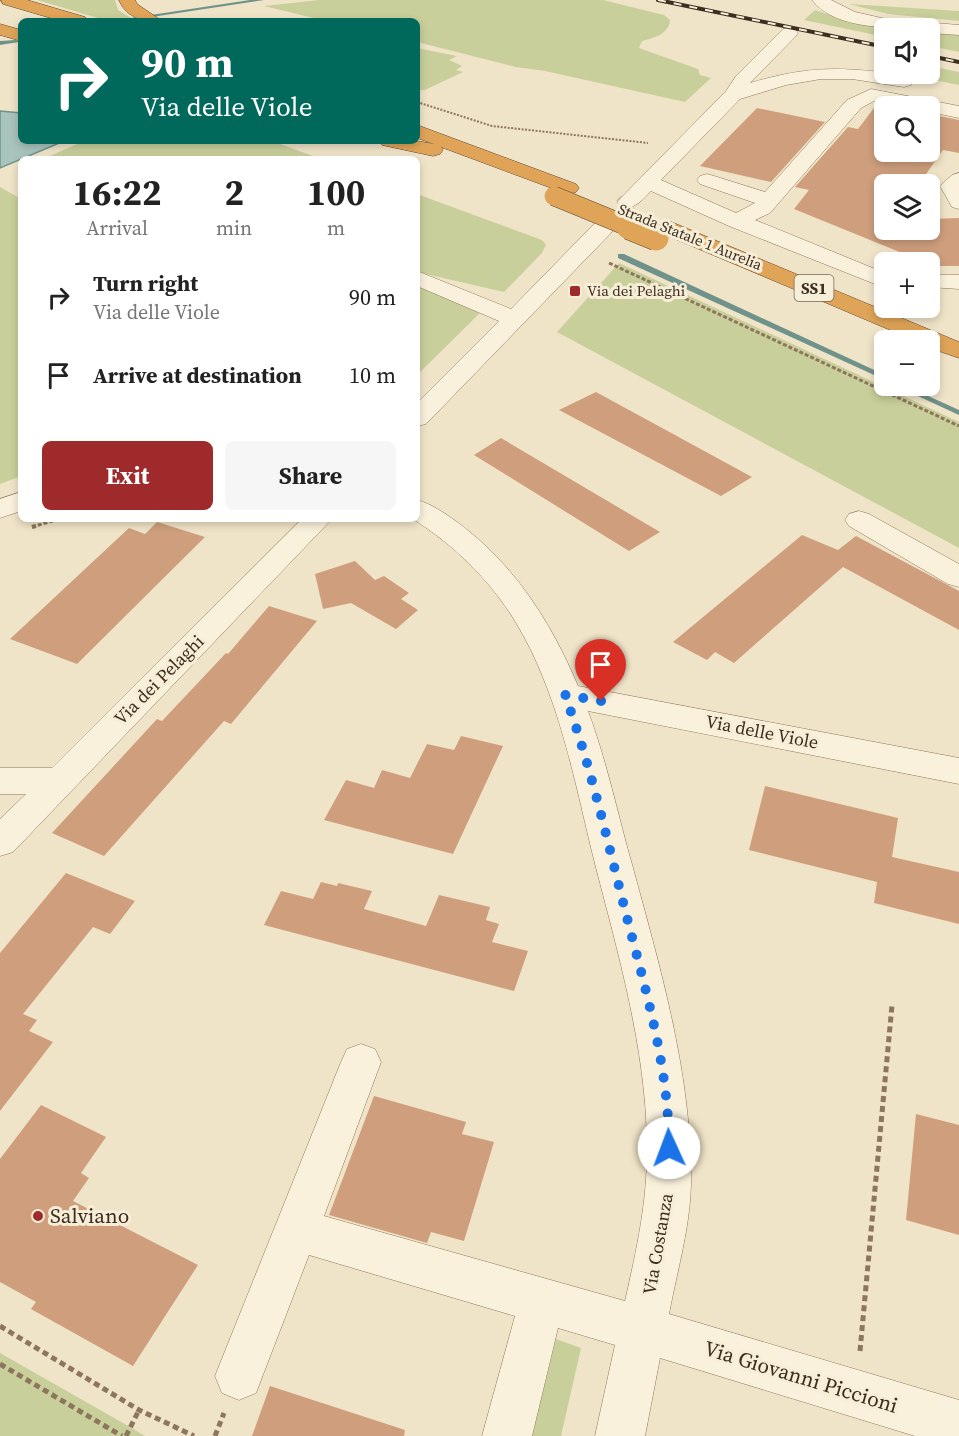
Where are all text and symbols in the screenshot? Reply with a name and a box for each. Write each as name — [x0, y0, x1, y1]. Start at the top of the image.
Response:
map controls — [874, 18, 940, 396]
button: sound — [874, 18, 940, 84]
text: 90 m — [141, 33, 234, 91]
icon: right — [42, 42, 120, 120]
text: Via delle Viole — [141, 88, 312, 125]
button: search — [874, 96, 940, 162]
text: 16:22 — [73, 168, 161, 217]
text: 2 — [224, 168, 244, 217]
text: 100 — [307, 168, 365, 217]
button: layers — [874, 174, 940, 240]
street label: Strada Statale 1 Aurelia — [615, 198, 766, 275]
text: Arrival — [86, 214, 148, 242]
text: min — [216, 214, 252, 242]
text: m — [327, 214, 345, 242]
button: + — [874, 252, 940, 318]
text: Turn right — [93, 268, 198, 298]
road number: SS1 — [794, 275, 834, 301]
place label: Via dei Pelaghi — [587, 280, 685, 301]
icon: right — [42, 281, 75, 314]
text: 90 m — [349, 282, 396, 312]
marker: Via dei Pelaghi — [568, 284, 582, 298]
text: Via delle Viole — [93, 298, 220, 326]
button: − — [874, 330, 940, 396]
icon: arrive — [42, 359, 75, 392]
text: Arrive at destination — [93, 360, 302, 390]
text: 10 m — [349, 360, 396, 390]
button: Exit — [42, 441, 213, 510]
button: Share — [225, 441, 396, 510]
street label: Via dei Pelaghi — [108, 629, 209, 730]
pin — [575, 639, 626, 701]
icon: arrive — [584, 648, 617, 681]
street label: Via delle Viole — [704, 708, 821, 755]
position arrow — [637, 1116, 701, 1180]
street label: Via Costanza — [636, 1190, 679, 1297]
place label: Salviano — [50, 1201, 129, 1230]
marker: Salviano — [31, 1209, 45, 1223]
street label: Via Giovanni Piccioni — [701, 1333, 902, 1420]

